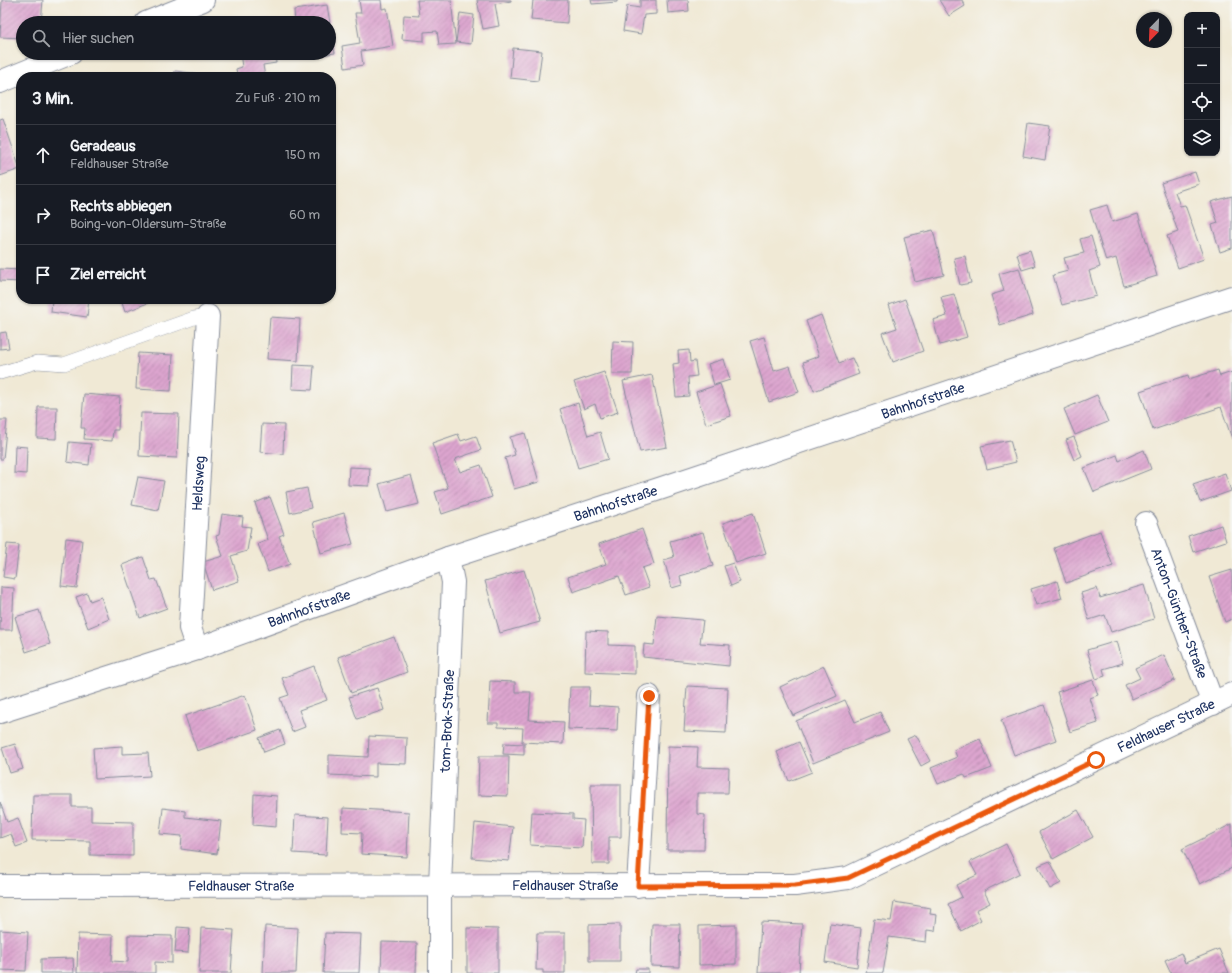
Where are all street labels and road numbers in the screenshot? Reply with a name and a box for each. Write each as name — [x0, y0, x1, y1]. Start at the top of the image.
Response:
street label: Bahnhofstraße — [879, 379, 967, 423]
street label: Heldsweg — [189, 455, 209, 511]
street label: Bahnhofstraße — [572, 482, 660, 525]
street label: Anton-Günther-Straße — [1147, 545, 1211, 681]
street label: Bahnhofstraße — [266, 586, 353, 632]
street label: tom-Brok-Straße — [437, 669, 458, 774]
street label: Feldhauser Straße — [1115, 695, 1218, 757]
street label: Feldhauser Straße — [512, 877, 618, 894]
street label: Feldhauser Straße — [188, 878, 294, 895]

